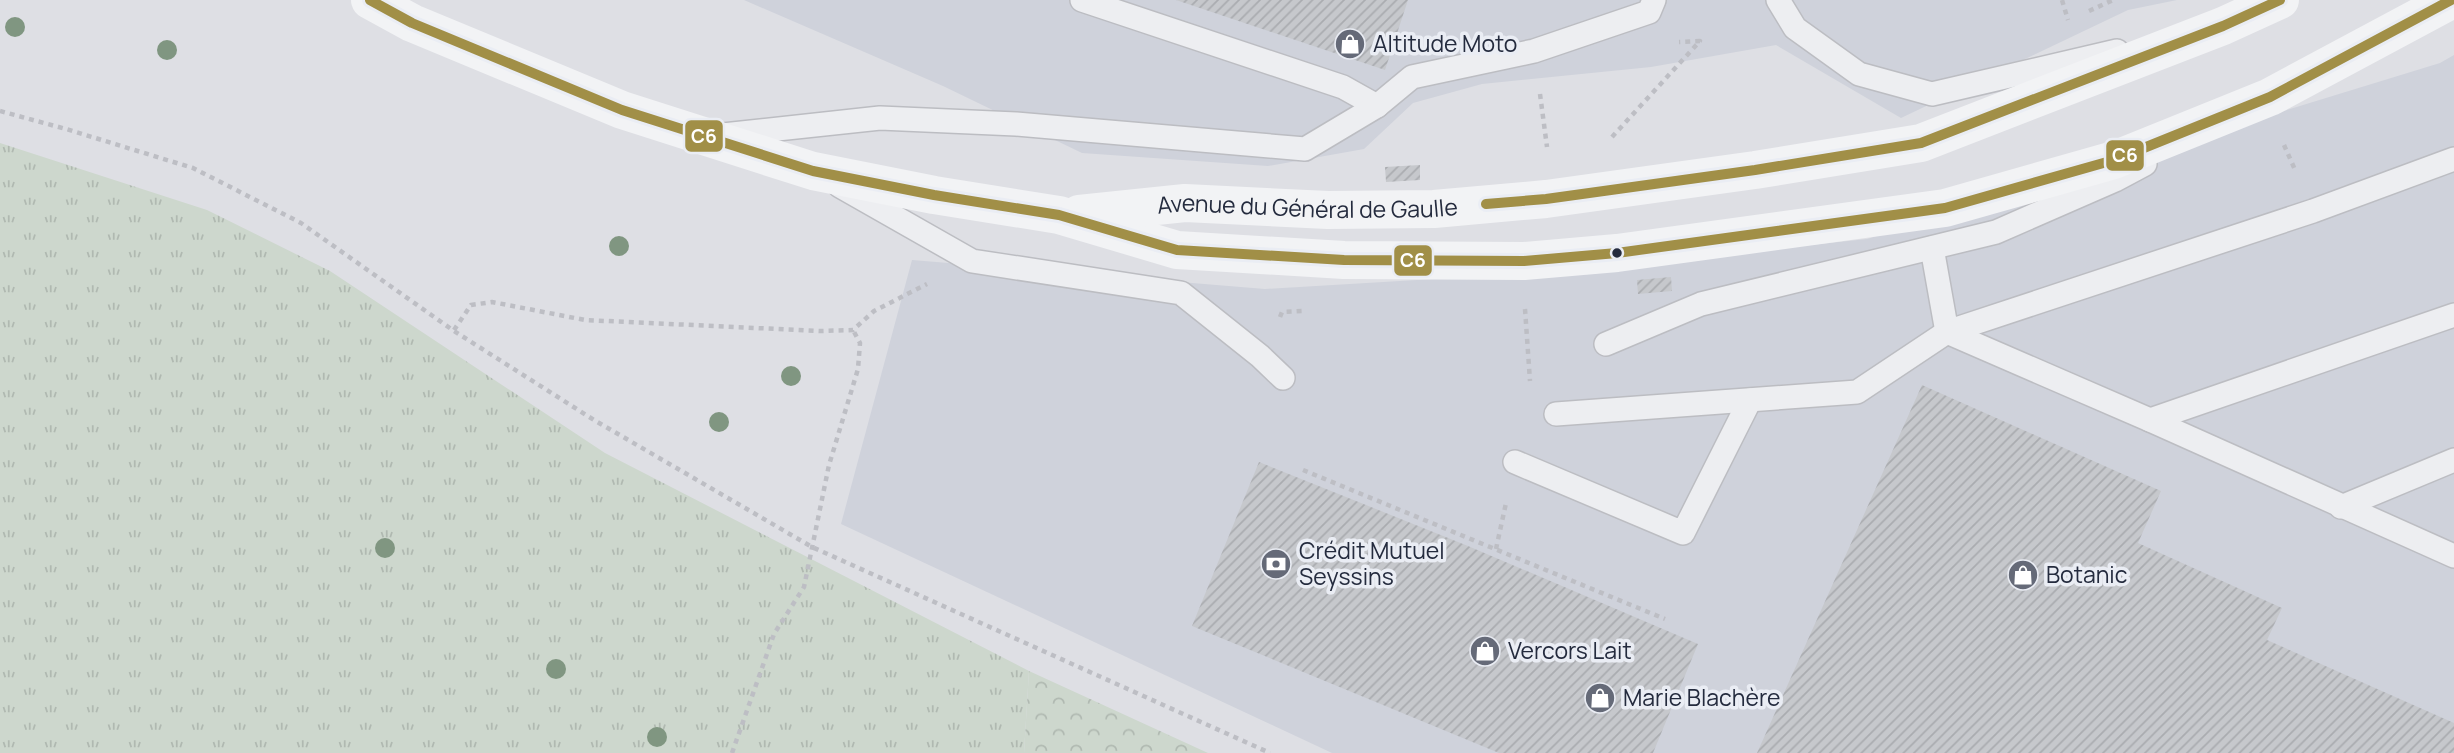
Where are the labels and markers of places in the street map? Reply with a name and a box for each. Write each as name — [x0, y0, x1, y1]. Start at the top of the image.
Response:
shop icon: Altitude Moto — [1333, 27, 1367, 61]
place label: Altitude Moto — [1373, 27, 1517, 59]
unlabelled marker — [1610, 246, 1624, 260]
place label: Crédit Mutuel Seyssins — [1299, 534, 1445, 592]
bank icon: Crédit Mutuel Seyssins — [1259, 547, 1293, 581]
shop icon: Botanic — [2006, 558, 2040, 592]
place label: Botanic — [2046, 558, 2127, 590]
shop icon: Vercors Lait — [1468, 634, 1502, 668]
place label: Vercors Lait — [1508, 634, 1632, 666]
shop icon: Marie Blachère — [1583, 681, 1617, 715]
place label: Marie Blachère — [1623, 681, 1780, 713]

